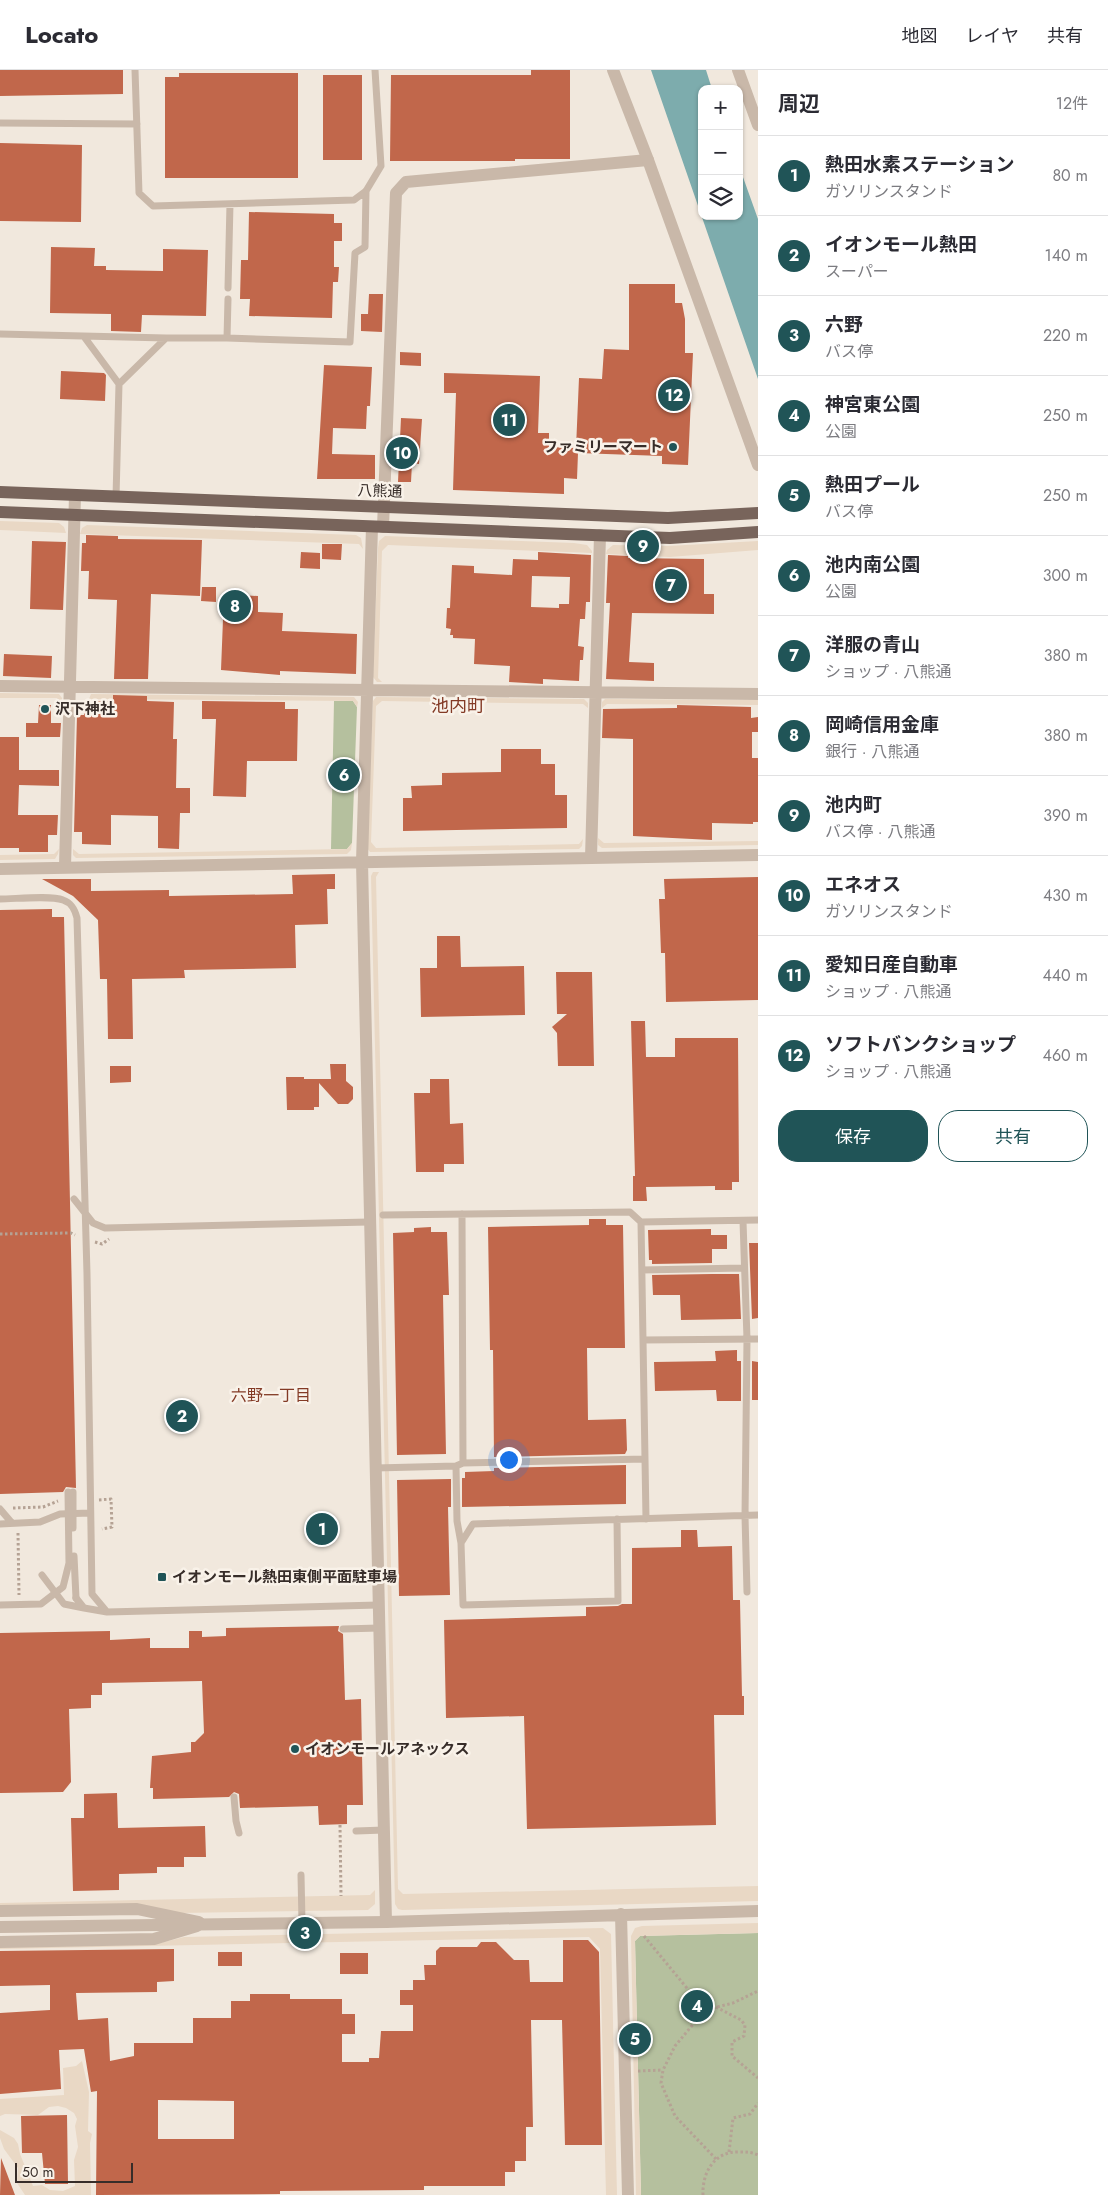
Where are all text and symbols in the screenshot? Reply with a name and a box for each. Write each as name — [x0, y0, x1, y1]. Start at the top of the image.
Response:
text: Locato — [25, 17, 98, 52]
text: 地図 — [902, 23, 938, 49]
text: レイヤ — [966, 23, 1019, 49]
text: 共有 — [1047, 23, 1083, 49]
map controls — [698, 85, 743, 220]
button: + — [698, 85, 743, 130]
text: 周辺 — [778, 89, 820, 119]
text: 12件 — [1056, 92, 1088, 115]
button: − — [698, 130, 743, 175]
text: 熱田水素ステーション — [825, 151, 1015, 178]
text: 1 — [790, 164, 798, 187]
text: 80 m — [1052, 164, 1088, 187]
button: layers — [698, 175, 743, 220]
text: ガソリンスタンド — [825, 180, 953, 203]
text: イオンモール熱田 — [825, 231, 977, 258]
text: 2 — [789, 244, 799, 267]
text: 140 m — [1045, 244, 1088, 267]
text: スーパー — [825, 260, 889, 283]
text: 六野 — [825, 311, 863, 338]
text: 3 — [789, 324, 799, 347]
text: 220 m — [1043, 324, 1088, 347]
text: バス停 — [825, 340, 873, 363]
pin: 12 — [658, 376, 690, 414]
text: 神宮東公園 — [825, 391, 920, 418]
pin: 11 — [493, 401, 525, 439]
text: 4 — [788, 404, 800, 427]
text: 250 m — [1043, 404, 1088, 427]
text: 公園 — [825, 420, 857, 443]
pin: 10 — [386, 434, 418, 472]
place label: ファミリーマート — [543, 436, 663, 458]
marker: ファミリーマート — [667, 441, 679, 453]
text: 熱田プール — [825, 471, 920, 498]
street label: 八熊通 — [357, 479, 403, 503]
text: 5 — [789, 484, 799, 507]
text: 250 m — [1043, 484, 1088, 507]
text: バス停 — [825, 500, 873, 523]
pin: 9 — [627, 527, 659, 565]
text: 池内南公園 — [825, 551, 920, 578]
text: 6 — [789, 564, 799, 587]
text: 300 m — [1043, 564, 1088, 587]
pin: 7 — [655, 566, 687, 604]
text: 公園 — [825, 580, 857, 603]
pin: 8 — [219, 587, 251, 625]
text: 洋服の青山 — [825, 631, 920, 658]
text: 7 — [789, 644, 799, 667]
text: 380 m — [1044, 644, 1088, 667]
text: ショップ · 八熊通 — [825, 660, 951, 683]
district label: 池内町 — [431, 693, 485, 719]
place label: 沢下神社 — [55, 698, 115, 720]
marker: 沢下神社 — [39, 703, 51, 715]
text: 岡崎信用金庫 — [825, 711, 939, 738]
text: 8 — [789, 724, 799, 747]
text: 380 m — [1044, 724, 1088, 747]
text: 銀行 · 八熊通 — [825, 740, 919, 763]
pin: 6 — [328, 756, 360, 794]
text: 池内町 — [825, 791, 882, 818]
text: 9 — [789, 804, 799, 827]
text: 390 m — [1043, 804, 1088, 827]
text: バス停 · 八熊通 — [825, 820, 935, 843]
text: エネオス — [825, 871, 901, 898]
text: 10 — [785, 884, 803, 907]
text: 430 m — [1043, 884, 1088, 907]
text: ガソリンスタンド — [825, 900, 953, 923]
text: 愛知日産自動車 — [825, 951, 958, 978]
text: 11 — [786, 964, 802, 987]
text: 440 m — [1042, 964, 1088, 987]
text: ショップ · 八熊通 — [825, 980, 951, 1003]
text: ソフトバンクショップ — [825, 1031, 1016, 1058]
text: 12 — [785, 1044, 803, 1067]
text: 460 m — [1043, 1044, 1088, 1067]
text: ショップ · 八熊通 — [825, 1060, 951, 1083]
button: 保存 — [778, 1110, 928, 1162]
button: 共有 — [938, 1110, 1088, 1162]
district label: 六野一丁目 — [231, 1384, 311, 1407]
pin: 2 — [166, 1397, 198, 1435]
your location — [496, 1447, 522, 1473]
pin: 1 — [306, 1510, 338, 1548]
place label: イオンモール熱田東側平面駐車場 — [172, 1566, 397, 1588]
marker: イオンモール熱田東側平面駐車場 — [156, 1571, 168, 1583]
place label: イオンモールアネックス — [305, 1738, 470, 1760]
marker: イオンモールアネックス — [289, 1743, 301, 1755]
pin: 3 — [289, 1914, 321, 1952]
pin: 4 — [681, 1987, 713, 2025]
pin: 5 — [619, 2020, 651, 2058]
scale bar — [15, 2160, 132, 2183]
text: 50 m — [22, 2162, 53, 2182]

